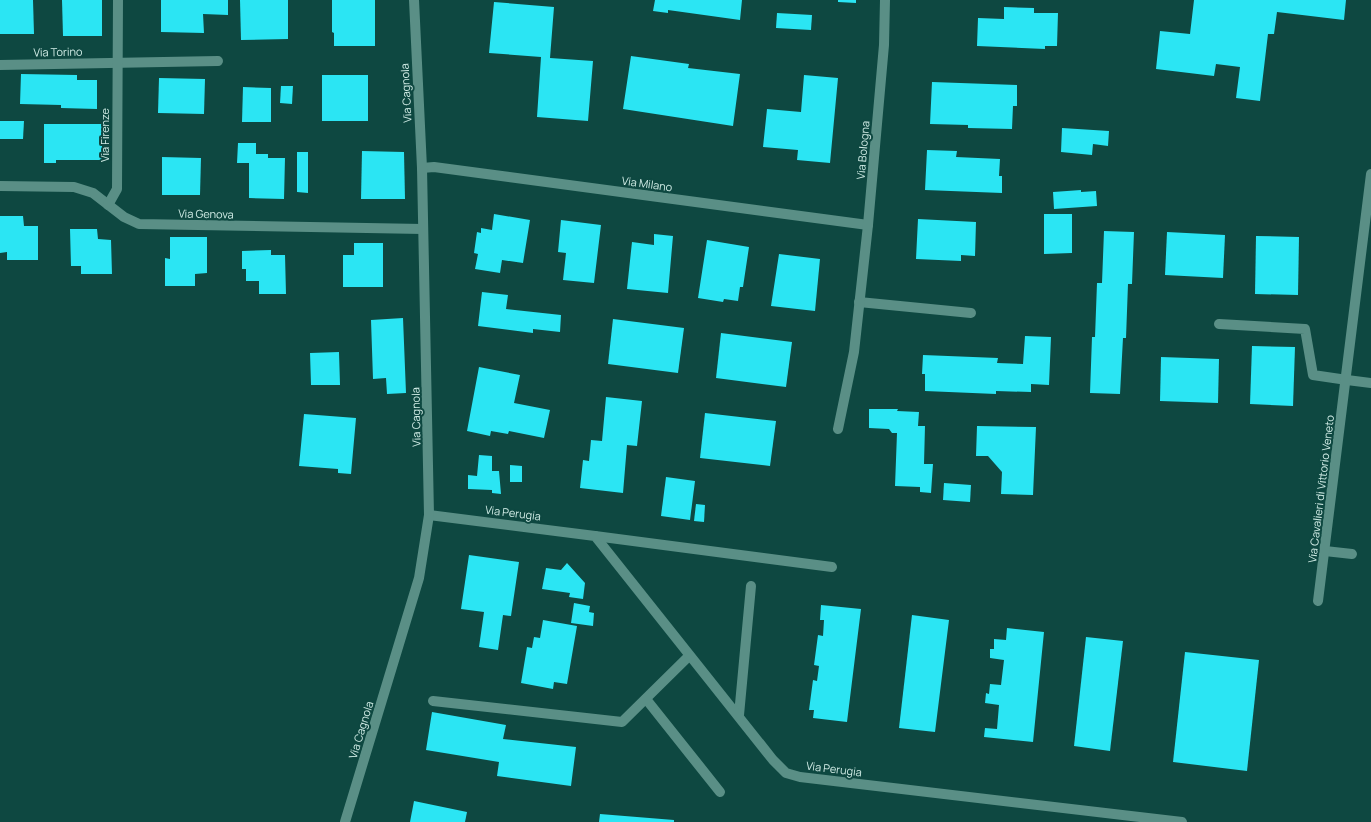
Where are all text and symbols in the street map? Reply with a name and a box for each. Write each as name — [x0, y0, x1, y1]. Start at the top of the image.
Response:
street label: Via Torino — [33, 44, 83, 59]
street label: Via Cagnola — [396, 63, 415, 123]
street label: Via Firenze — [97, 107, 112, 162]
street label: Via Bologna — [852, 120, 873, 180]
street label: Via Milano — [621, 173, 674, 195]
street label: Via Genova — [178, 206, 234, 221]
street label: Via Cagnola — [407, 387, 424, 447]
street label: Via Cavalieri di Vittorio Veneto — [1304, 414, 1337, 564]
street label: Via Perugia — [484, 502, 542, 523]
street label: Via Cagnola — [345, 699, 376, 760]
street label: Via Perugia — [805, 758, 863, 779]

